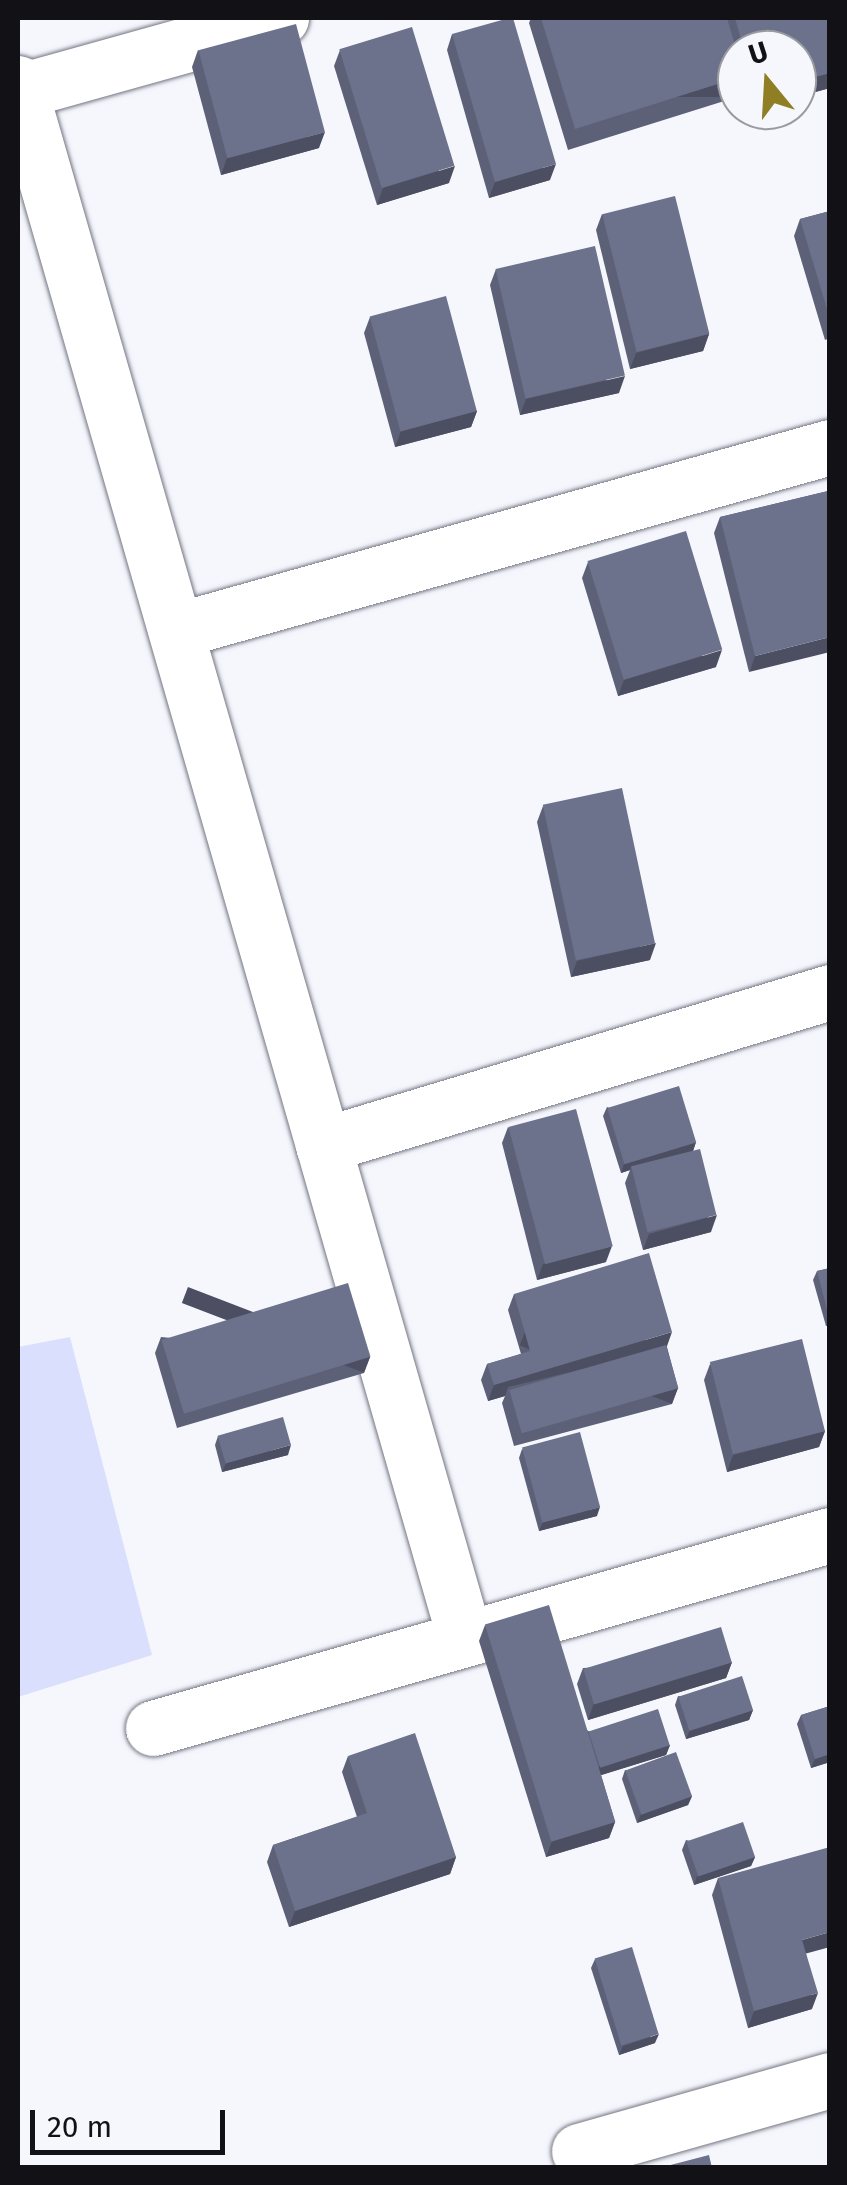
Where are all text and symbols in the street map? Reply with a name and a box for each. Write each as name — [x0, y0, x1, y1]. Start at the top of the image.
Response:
north arrow — [717, 30, 817, 130]
text: U — [744, 34, 772, 71]
scale bar — [35, 2090, 230, 2152]
text: 20 m — [47, 2109, 112, 2145]

